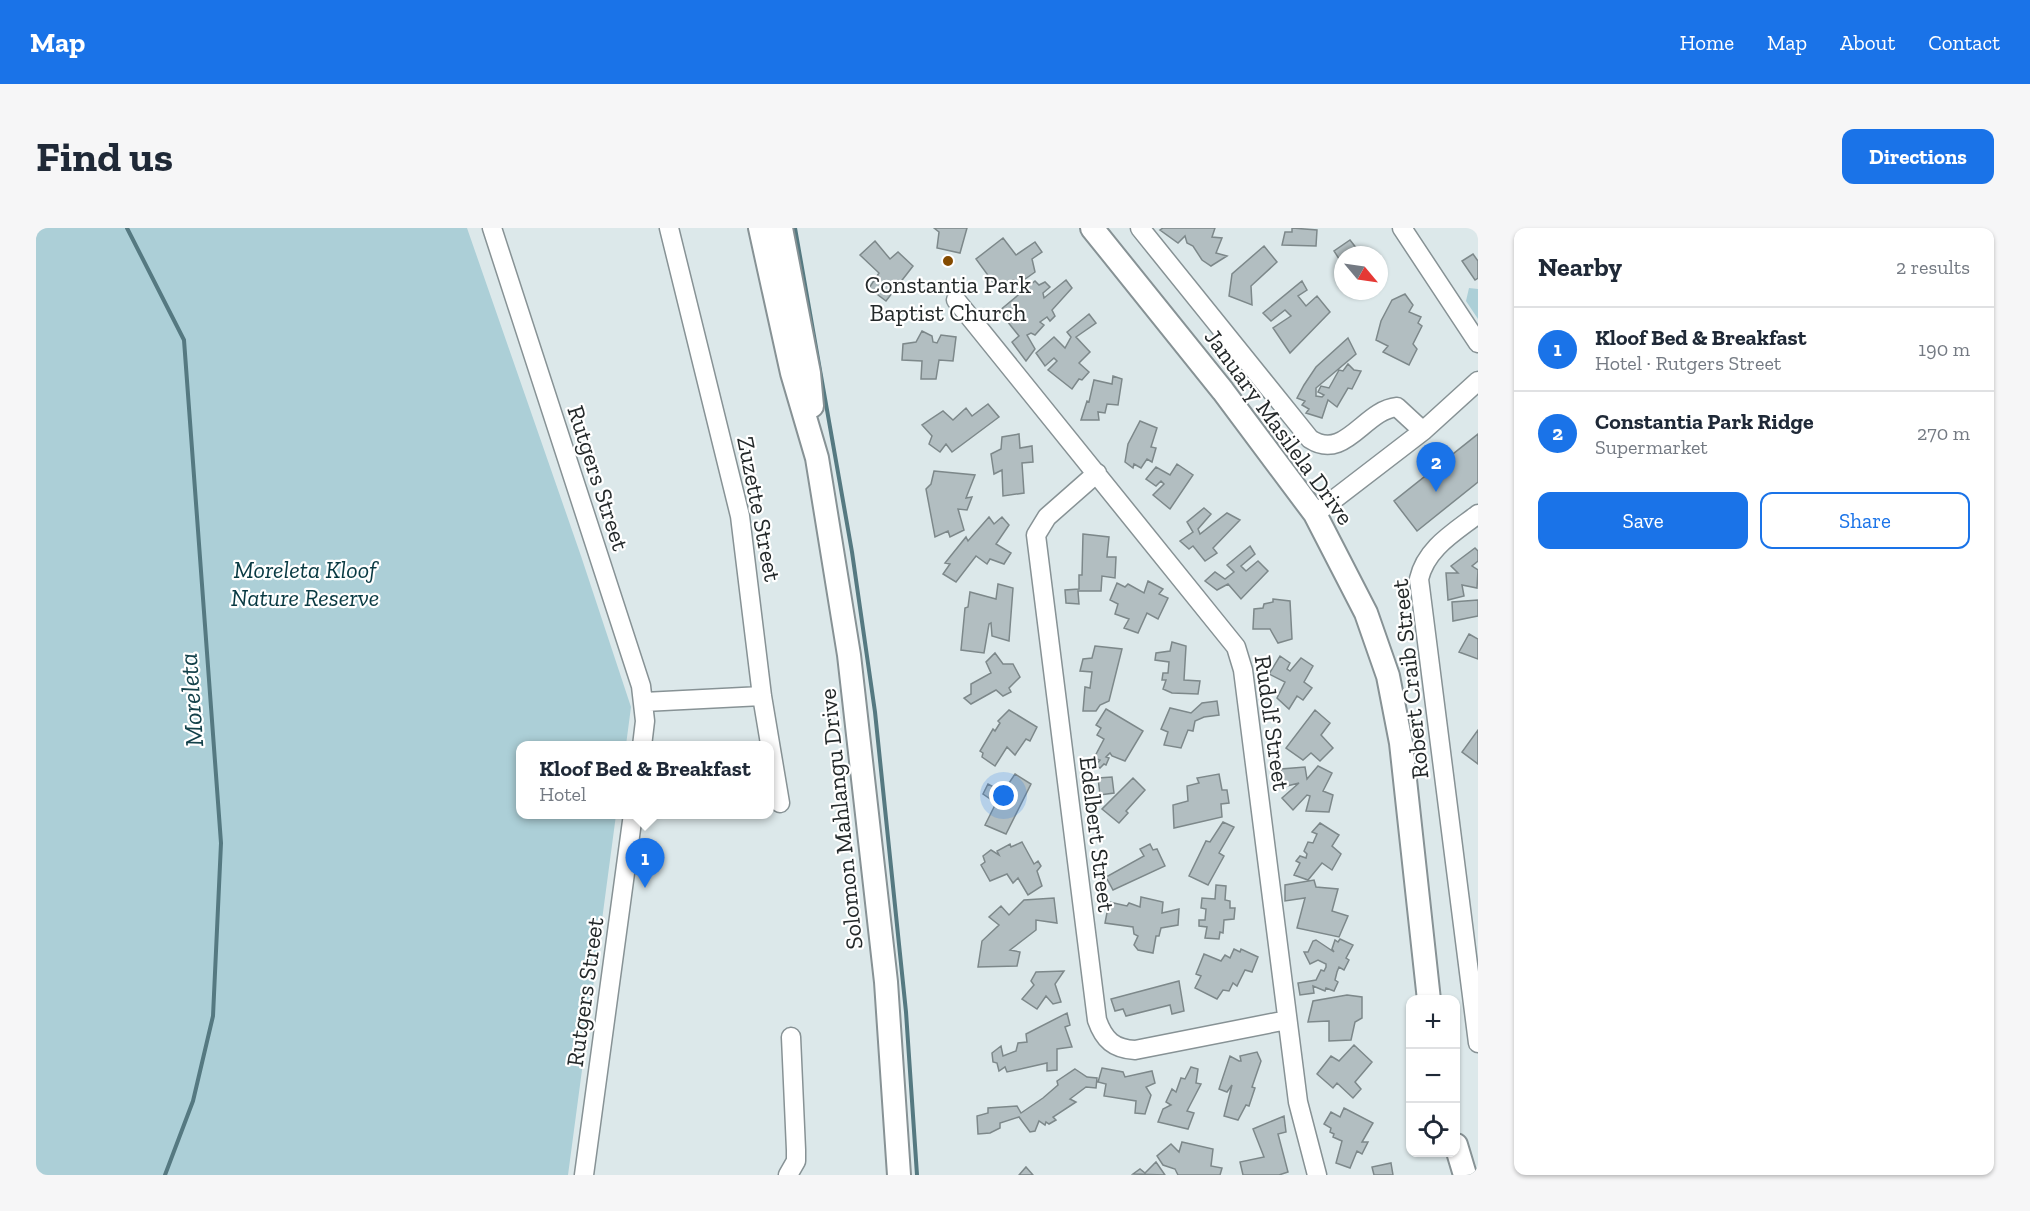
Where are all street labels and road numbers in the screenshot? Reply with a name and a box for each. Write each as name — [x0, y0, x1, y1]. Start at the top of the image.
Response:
street label: January Masilela Drive — [1199, 323, 1360, 530]
street label: Rutgers Street — [561, 402, 636, 554]
street label: Zuzette Street — [731, 434, 788, 584]
street label: Robert Craib Street — [1385, 578, 1434, 780]
street label: Rudolf Street — [1249, 653, 1296, 793]
street label: Solomon Mahlangu Drive — [812, 687, 869, 951]
street label: Edelbert Street — [1074, 754, 1121, 914]
street label: Rutgers Street — [560, 915, 609, 1069]

